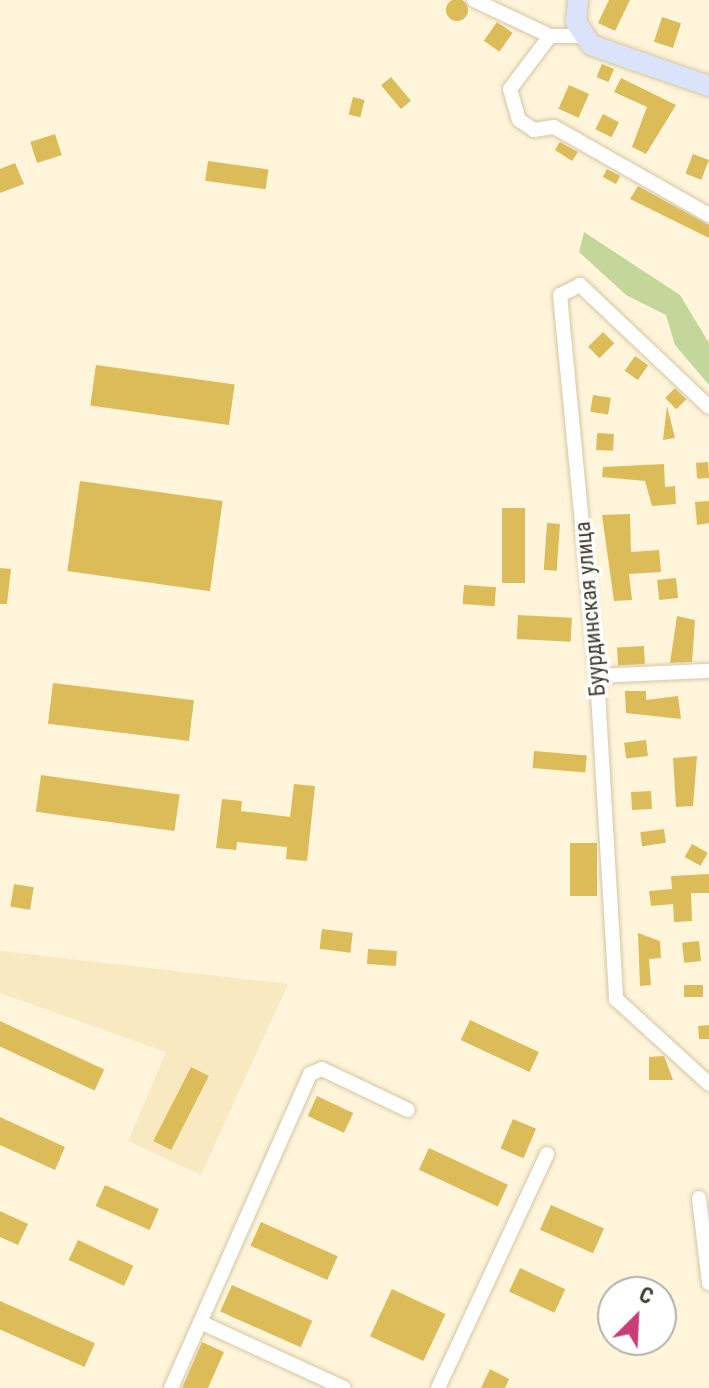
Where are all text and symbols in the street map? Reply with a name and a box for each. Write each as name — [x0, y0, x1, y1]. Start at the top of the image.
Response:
street label: Буурдинская улица — [569, 520, 611, 698]
north arrow — [597, 1276, 677, 1356]
text: С — [635, 1281, 657, 1309]

